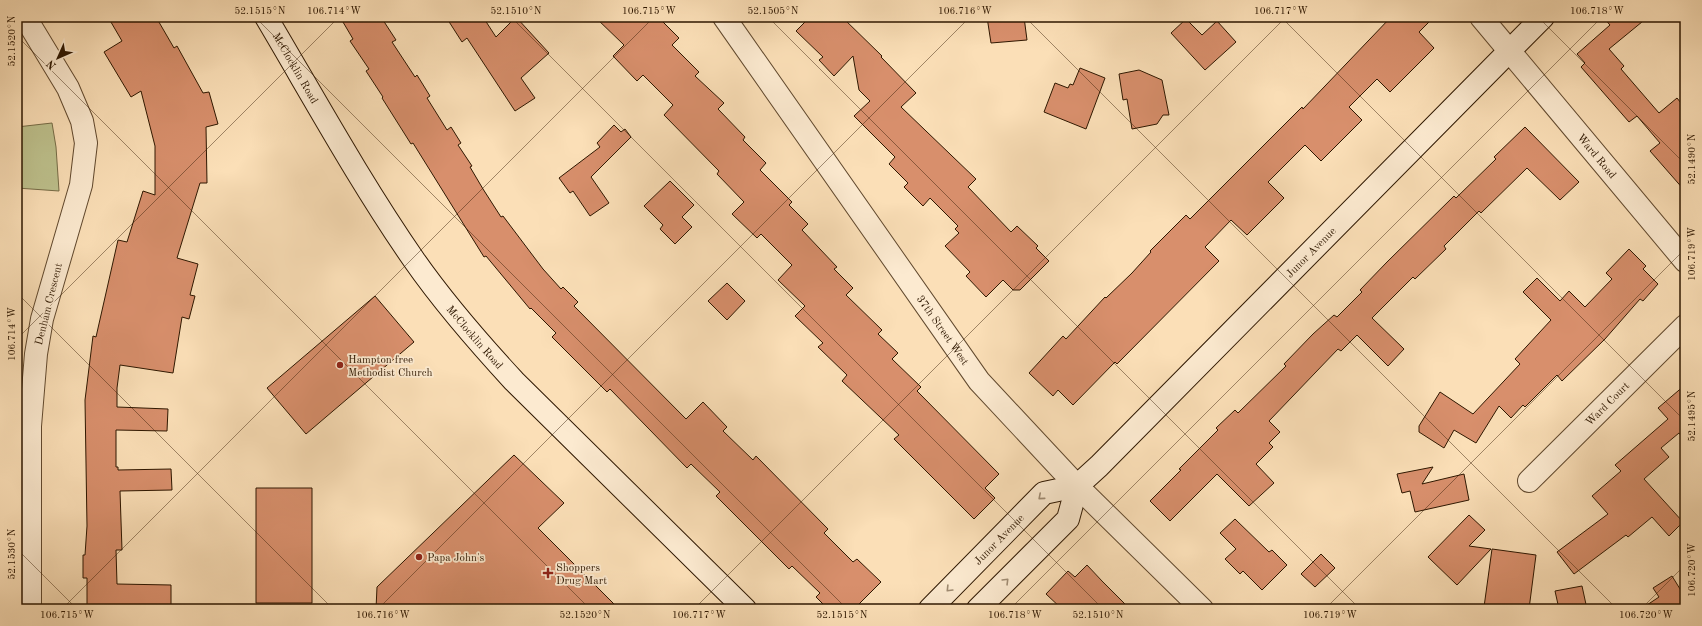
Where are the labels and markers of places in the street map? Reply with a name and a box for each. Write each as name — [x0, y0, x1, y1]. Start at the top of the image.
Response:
place label: Hampton free Methodist Church — [348, 355, 433, 379]
marker: Hampton free Methodist Church — [335, 360, 345, 370]
marker: Papa John's — [414, 552, 424, 562]
place label: Papa John's — [427, 553, 485, 564]
place label: Shoppers Drug Mart — [556, 563, 607, 587]
marker: Shoppers Drug Mart — [543, 568, 553, 578]

